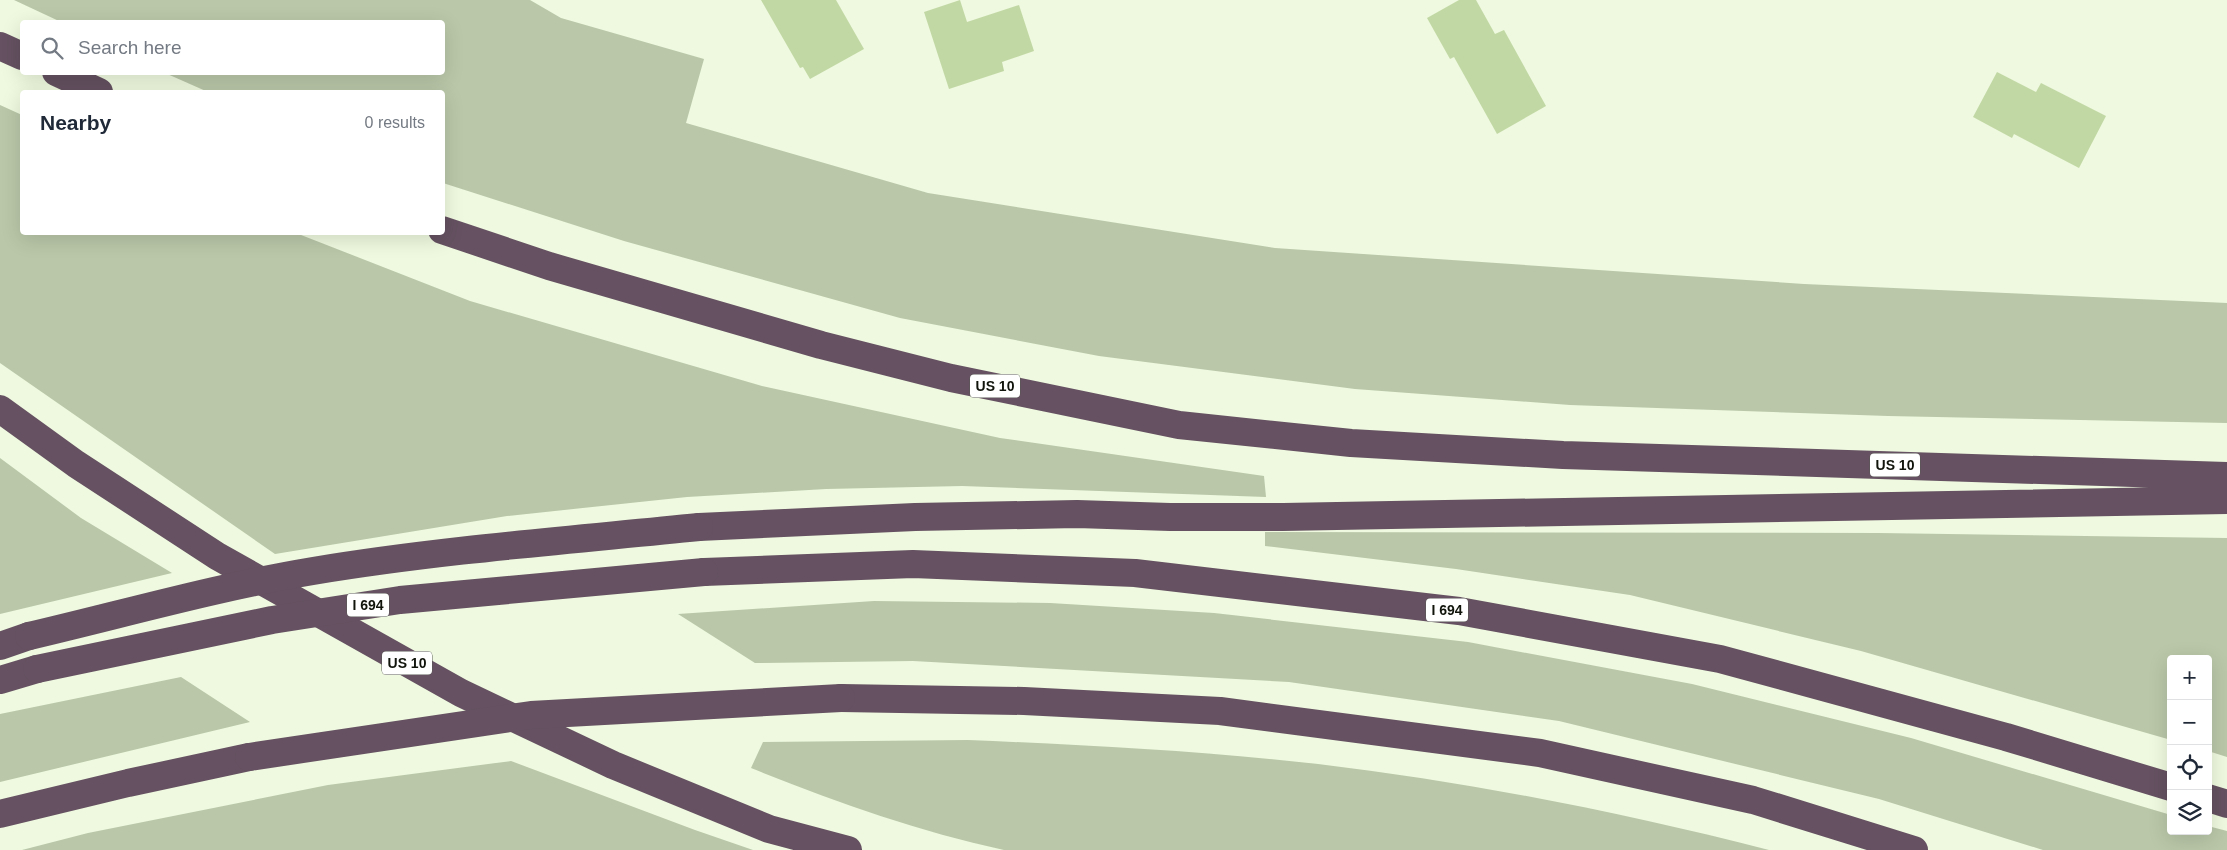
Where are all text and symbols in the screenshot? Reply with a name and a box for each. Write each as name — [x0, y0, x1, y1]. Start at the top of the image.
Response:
search box — [20, 20, 445, 75]
icon: search — [38, 34, 66, 62]
text: Search here — [78, 37, 182, 58]
text: Nearby — [40, 111, 111, 134]
text: 0 results — [365, 114, 425, 131]
road number: US 10 — [970, 374, 1020, 398]
road number: US 10 — [1870, 454, 1920, 476]
road number: I 694 — [347, 594, 389, 616]
road number: I 694 — [1426, 598, 1468, 622]
road number: US 10 — [382, 651, 432, 674]
map controls — [2167, 655, 2212, 835]
button: + — [2167, 655, 2212, 700]
button: − — [2167, 700, 2212, 745]
button: locate — [2167, 745, 2212, 790]
button: layers — [2167, 790, 2212, 835]

